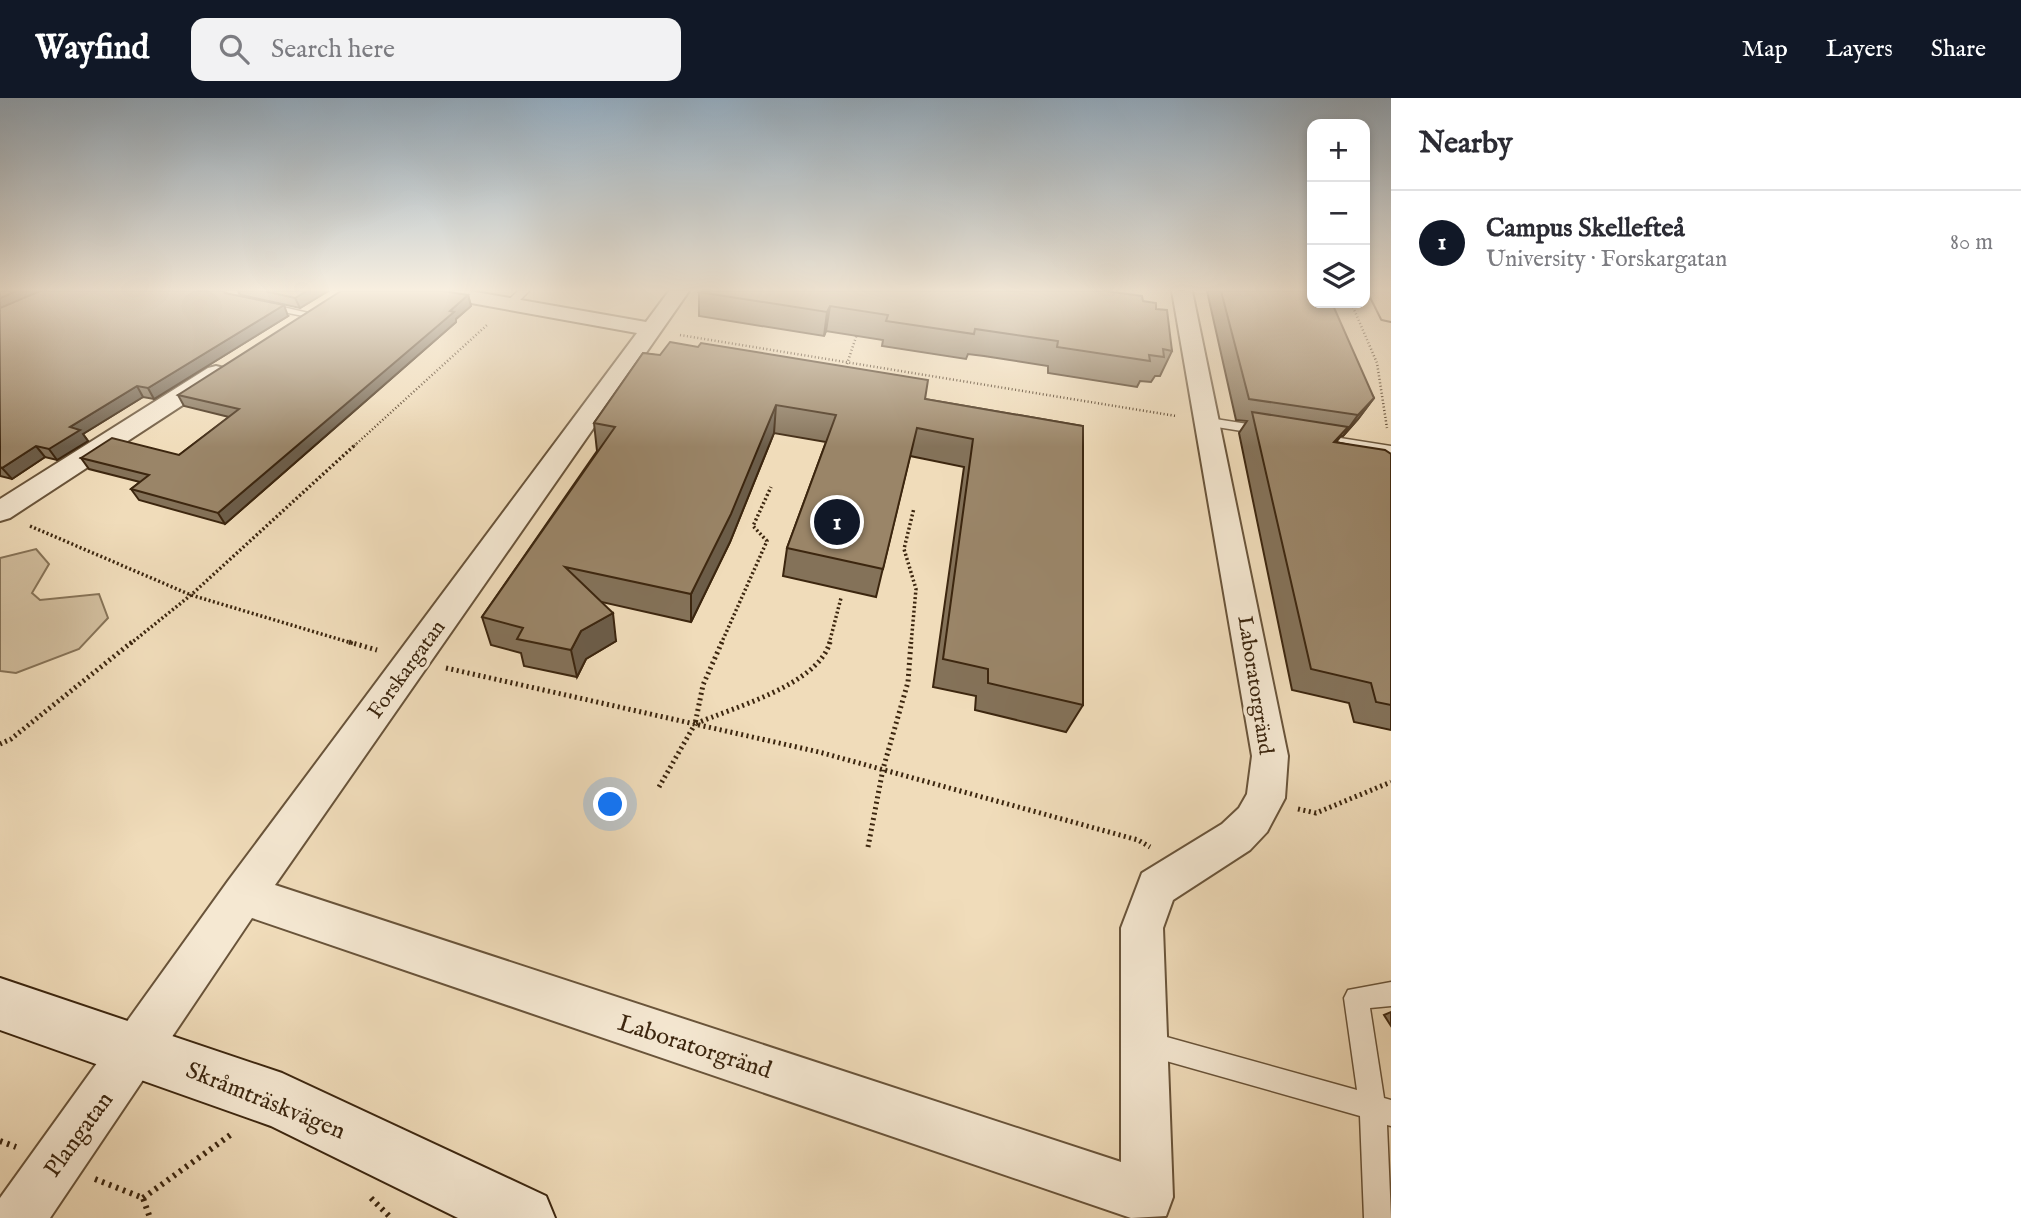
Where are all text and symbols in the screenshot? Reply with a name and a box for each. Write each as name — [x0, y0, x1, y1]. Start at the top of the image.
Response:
search box — [191, 18, 681, 81]
text: Wayfind — [35, 28, 149, 70]
icon: search — [215, 30, 253, 68]
text: Search here — [271, 33, 395, 66]
text: Map — [1742, 34, 1788, 65]
text: Layers — [1826, 34, 1893, 65]
text: Share — [1931, 34, 1986, 65]
map controls — [1307, 119, 1370, 308]
button: + — [1307, 119, 1370, 182]
text: Nearby — [1419, 125, 1512, 163]
button: − — [1307, 182, 1370, 245]
text: Campus Skellefteå — [1486, 212, 1685, 245]
text: 1 — [1438, 228, 1446, 257]
text: 80 m — [1950, 228, 1993, 257]
button: layers — [1307, 245, 1370, 308]
text: University · Forskargatan — [1486, 245, 1727, 274]
pin: 1 — [814, 496, 860, 548]
street label: Laboratorgränd — [1230, 614, 1279, 757]
street label: Forskargatan — [362, 615, 452, 725]
your location — [593, 787, 627, 821]
street label: Laboratorgränd — [614, 1008, 776, 1087]
street label: Skråmträskvägen — [181, 1055, 350, 1148]
street label: Plangatan — [38, 1086, 121, 1184]

